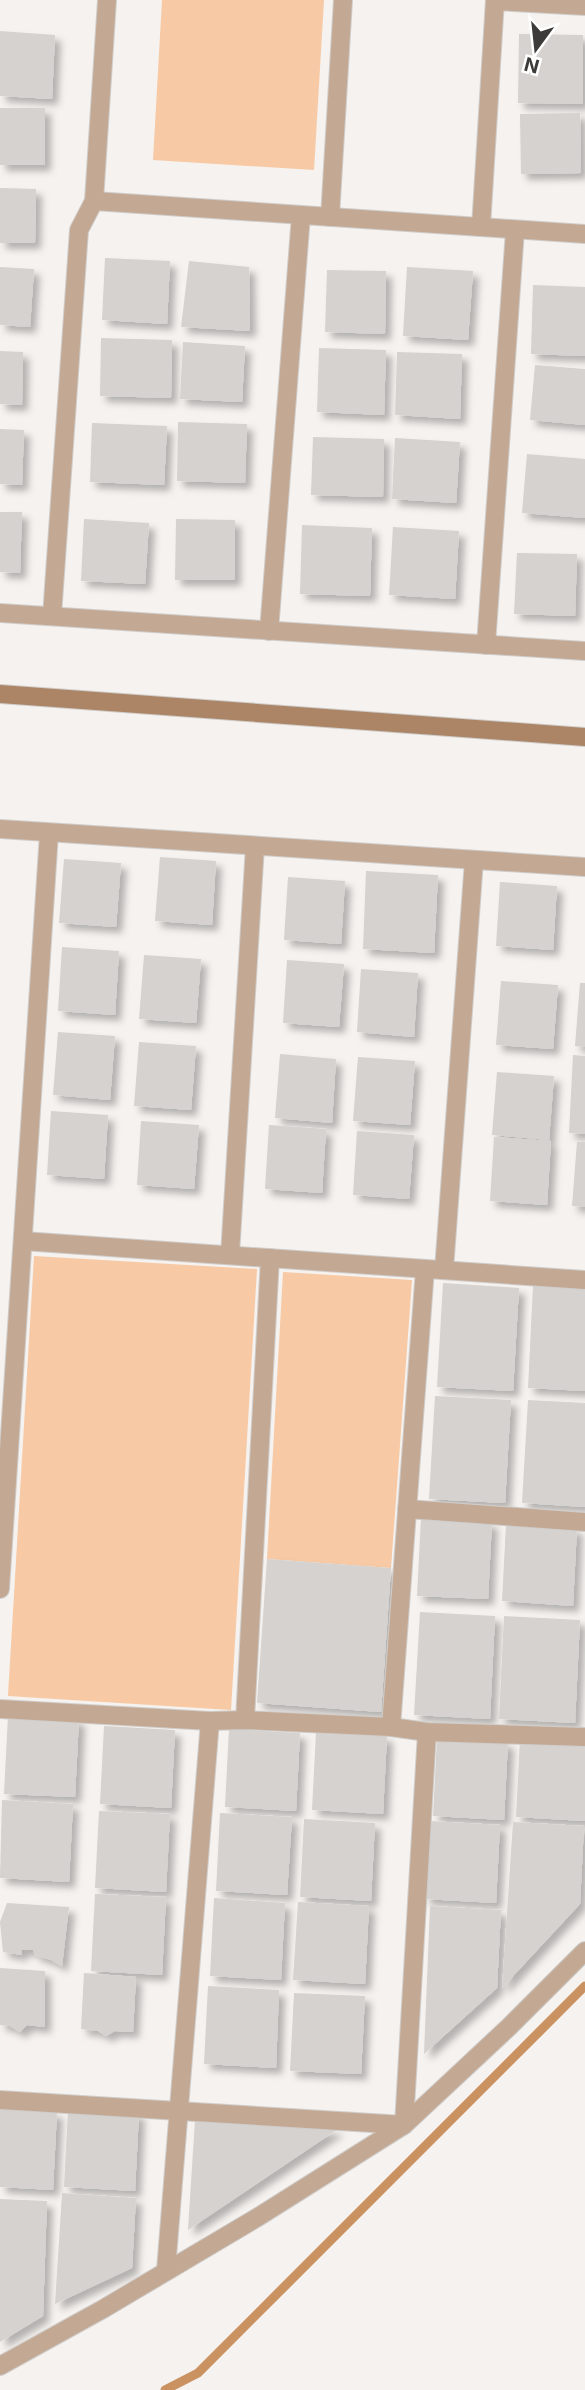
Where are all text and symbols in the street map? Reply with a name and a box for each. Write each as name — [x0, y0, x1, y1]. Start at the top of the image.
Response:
north arrow — [501, 14, 571, 84]
text: N — [522, 52, 542, 78]

